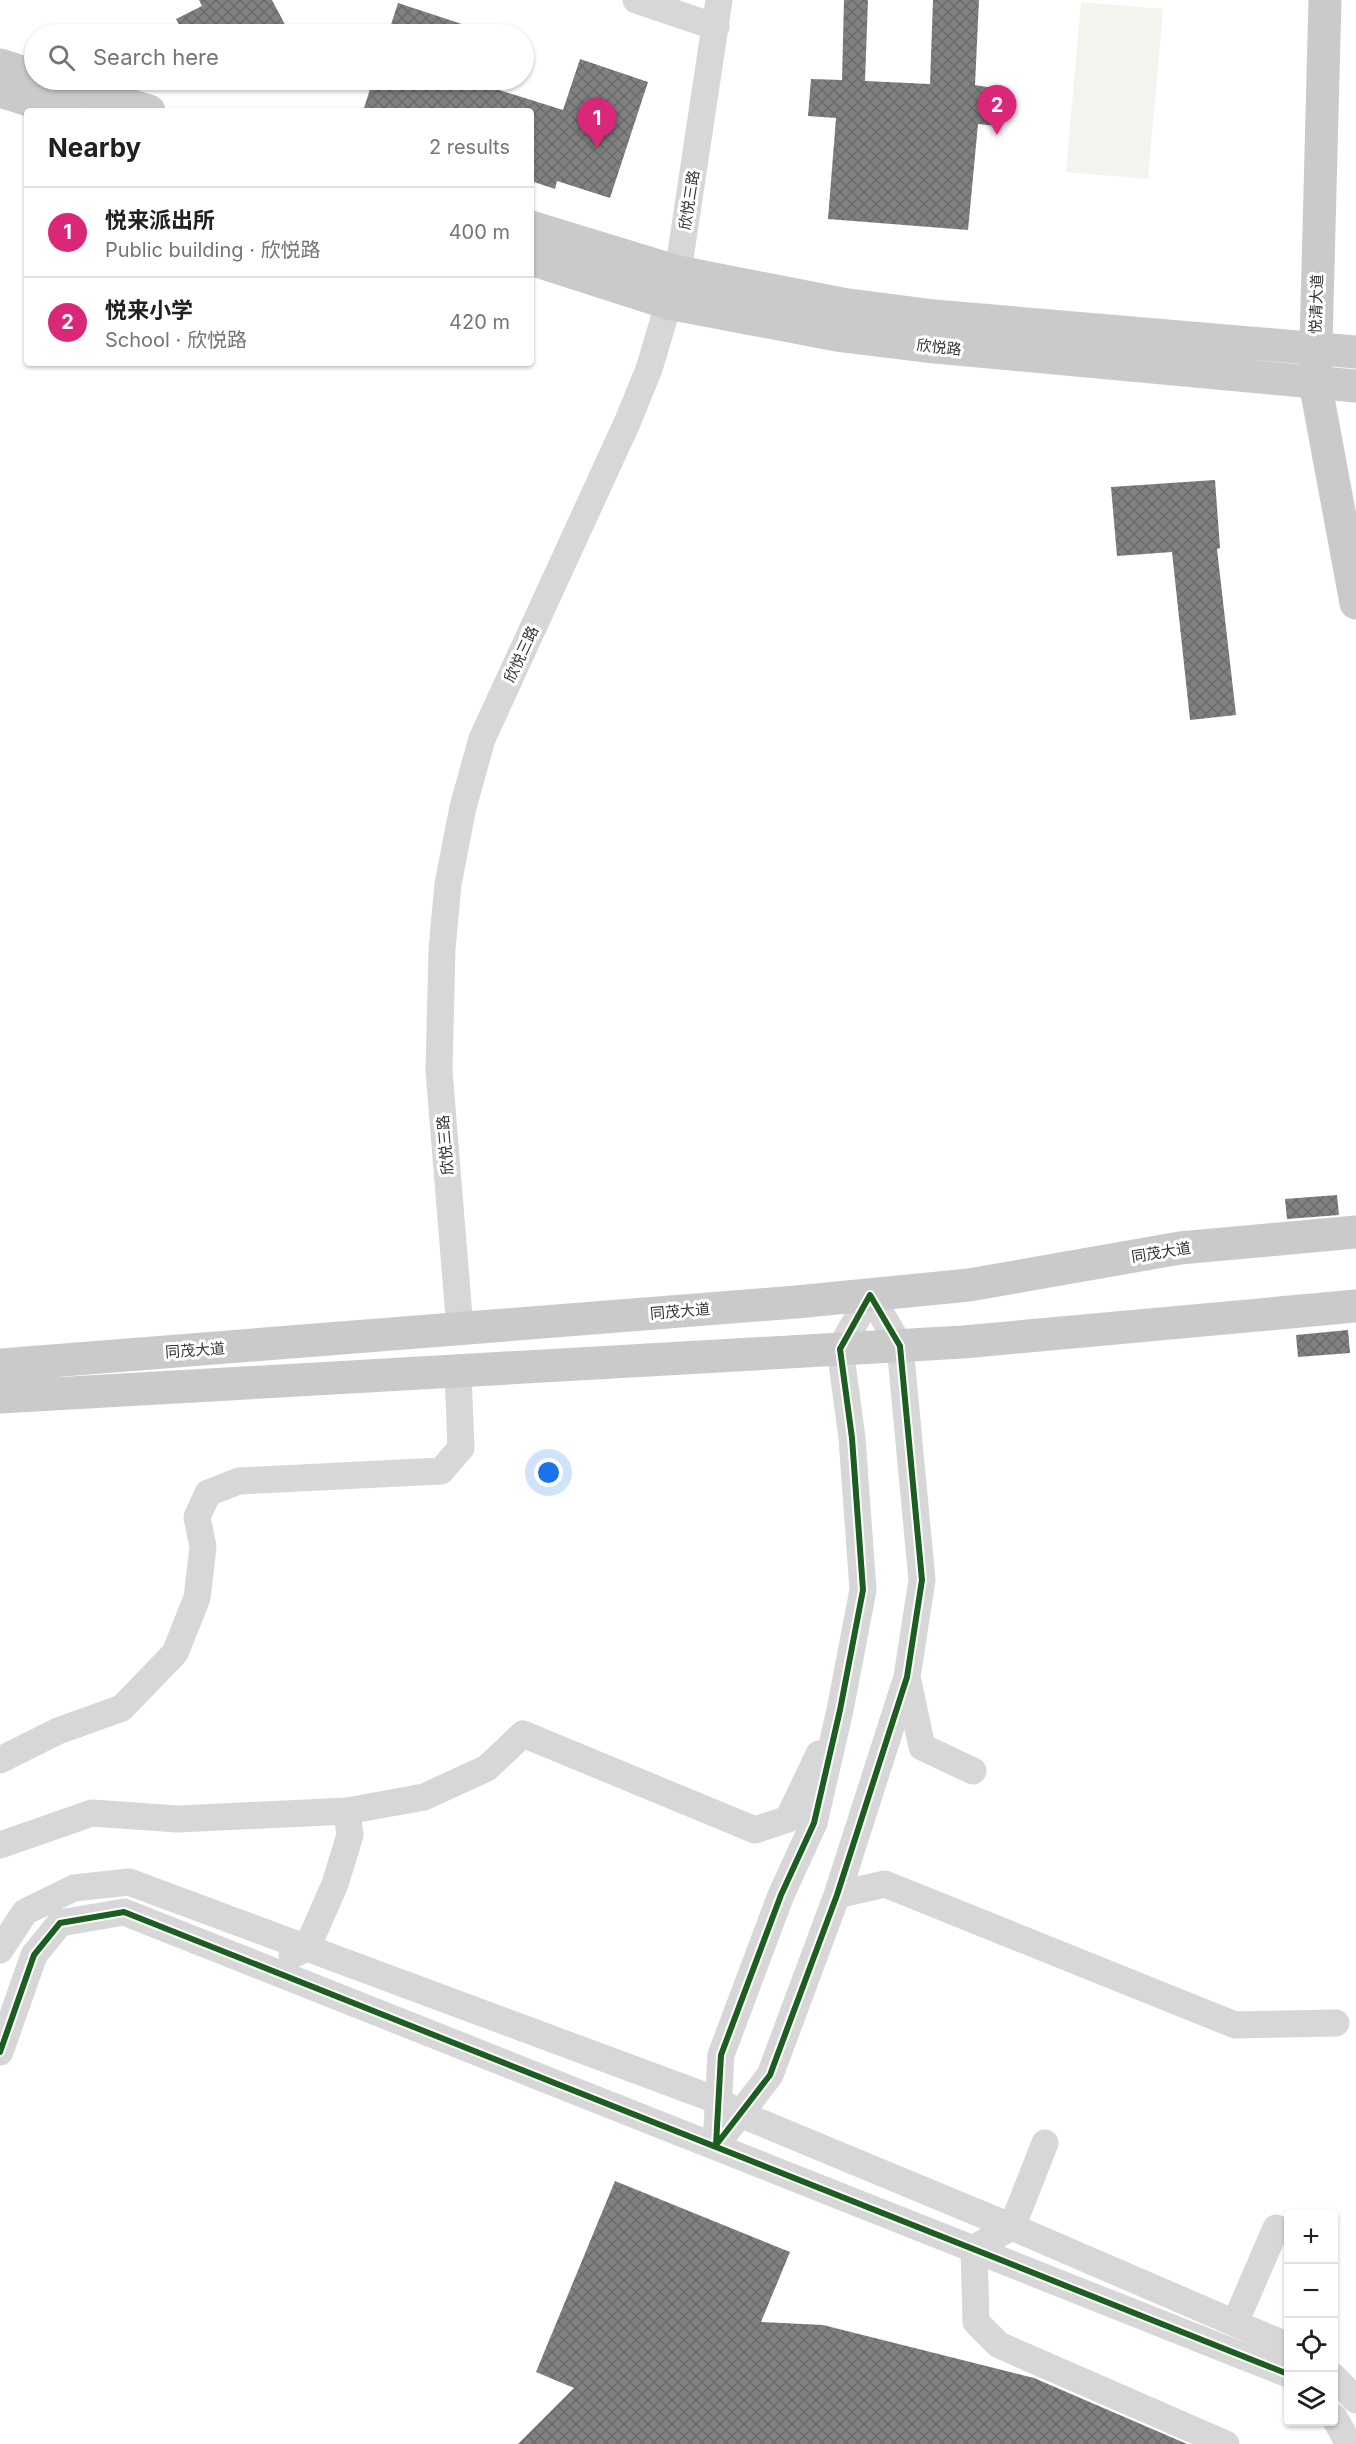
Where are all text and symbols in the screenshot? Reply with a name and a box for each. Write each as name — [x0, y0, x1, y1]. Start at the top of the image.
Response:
search box — [24, 24, 534, 90]
icon: search — [45, 41, 78, 74]
text: Search here — [93, 44, 219, 70]
pin: 2 — [978, 86, 1016, 135]
pin: 1 — [578, 98, 616, 148]
text: Nearby — [48, 132, 141, 163]
text: 2 results — [429, 135, 510, 159]
street label: 欣悦三路 — [675, 169, 703, 231]
text: 悦来派出所 — [105, 207, 215, 233]
text: 1 — [63, 220, 72, 244]
text: 400 m — [449, 220, 510, 244]
text: Public building · 欣悦路 — [105, 238, 321, 262]
street label: 悦清大道 — [1305, 274, 1327, 334]
text: 悦来小学 — [105, 297, 193, 323]
text: 2 — [61, 310, 74, 334]
text: 420 m — [449, 310, 510, 334]
text: School · 欣悦路 — [105, 328, 247, 352]
street label: 欣悦路 — [916, 335, 962, 359]
street label: 欣悦三路 — [500, 623, 542, 685]
street label: 欣悦三路 — [433, 1114, 457, 1176]
street label: 同茂大道 — [1130, 1238, 1192, 1266]
street label: 同茂大道 — [649, 1299, 711, 1323]
street label: 同茂大道 — [164, 1338, 226, 1362]
your location — [534, 1458, 563, 1487]
map controls — [1284, 2210, 1338, 2426]
button: + — [1284, 2210, 1338, 2264]
button: − — [1284, 2264, 1338, 2318]
button: locate — [1284, 2318, 1338, 2372]
button: layers — [1284, 2372, 1338, 2426]

